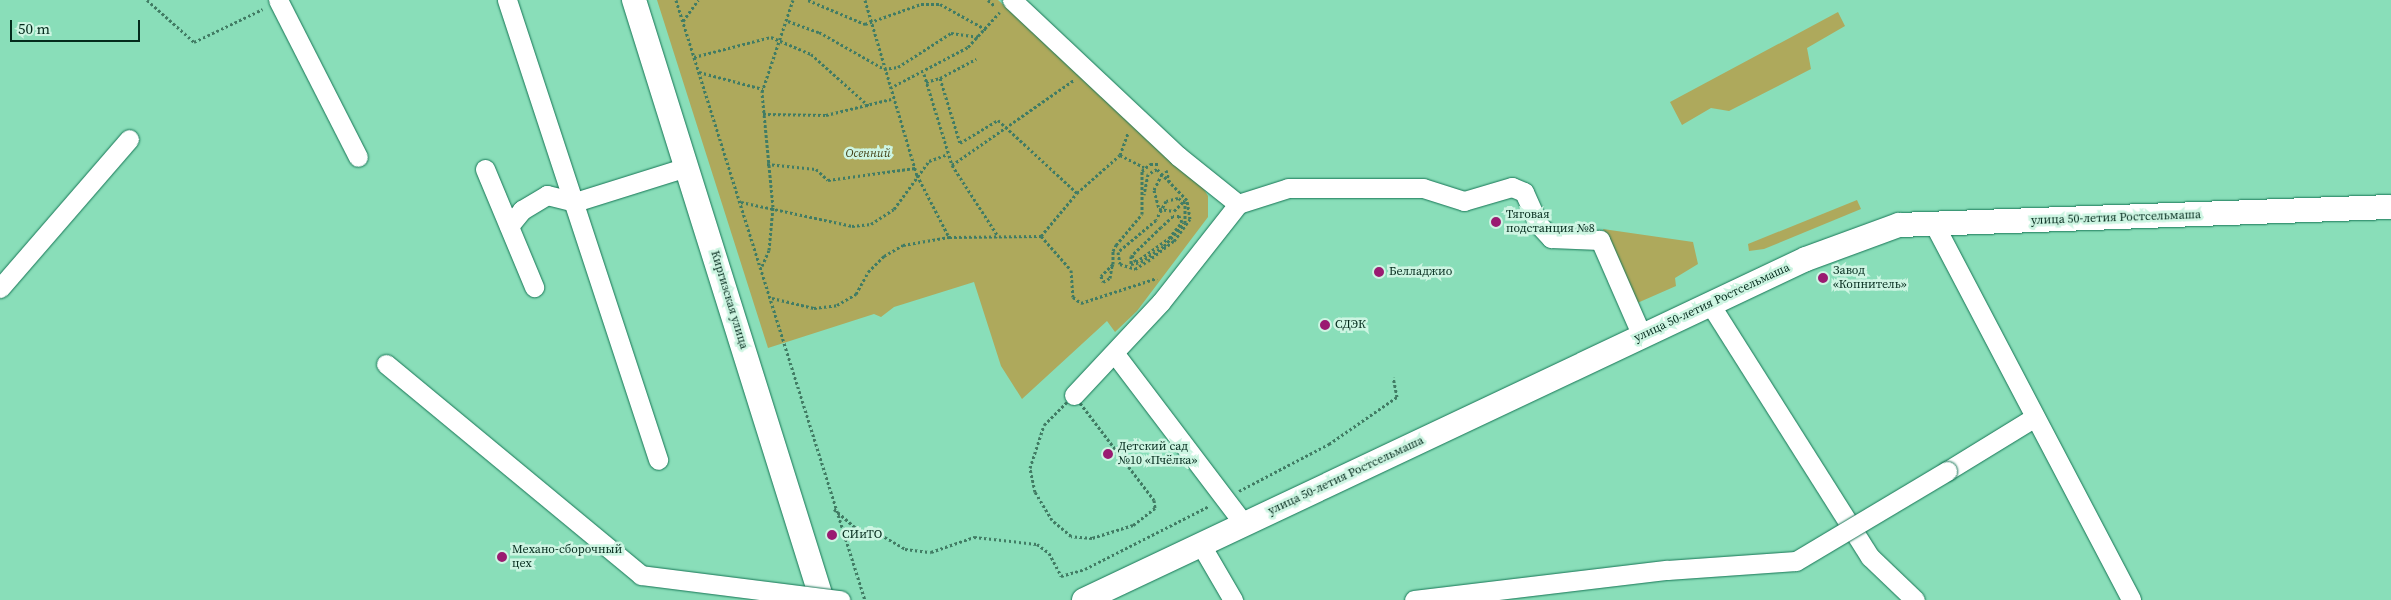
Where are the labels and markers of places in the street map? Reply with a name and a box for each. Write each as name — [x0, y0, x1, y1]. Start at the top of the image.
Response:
place label: Тяговая подстанция №8 — [1506, 208, 1595, 236]
marker: Тяговая подстанция №8 — [1490, 216, 1502, 228]
place label: Завод «Копнитель» — [1833, 264, 1907, 292]
place label: Белладжио — [1389, 265, 1452, 279]
marker: Белладжио — [1373, 266, 1385, 278]
marker: Завод «Копнитель» — [1817, 272, 1829, 284]
place label: СДЭК — [1335, 318, 1366, 332]
marker: СДЭК — [1319, 319, 1331, 331]
place label: Детский сад №10 «Пчёлка» — [1118, 440, 1197, 468]
marker: Детский сад №10 «Пчёлка» — [1102, 448, 1114, 460]
place label: СИиТО — [842, 528, 882, 542]
marker: СИиТО — [826, 529, 838, 541]
place label: Механо-сборочный цех — [512, 543, 622, 571]
marker: Механо-сборочный цех — [496, 551, 508, 563]

